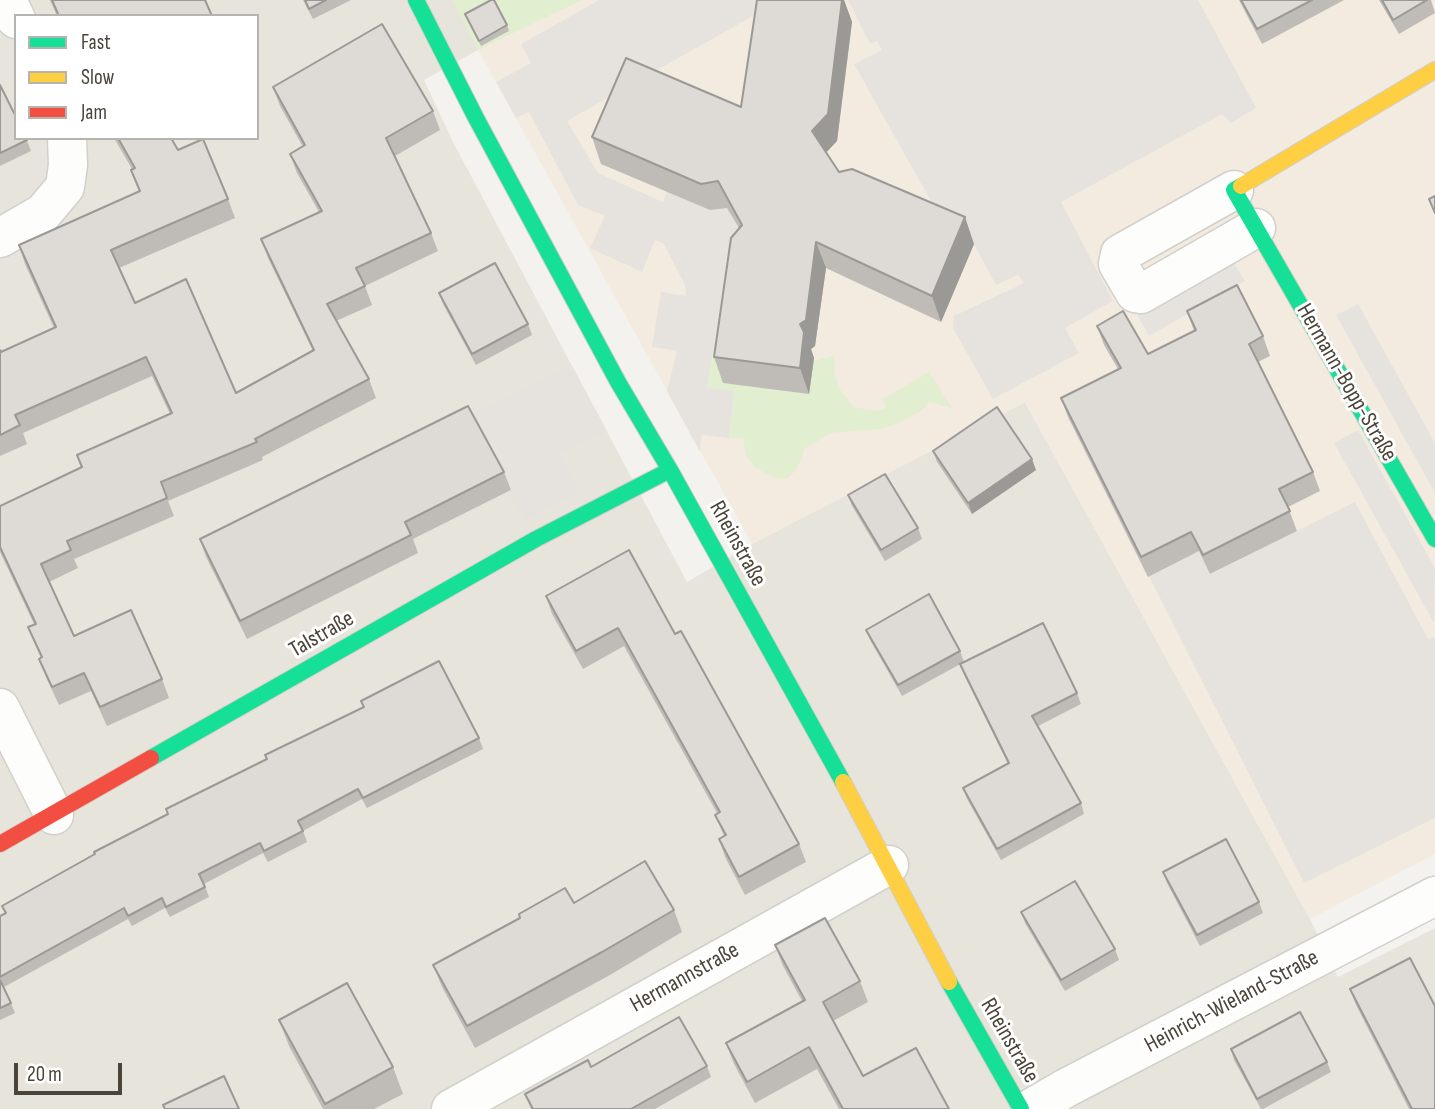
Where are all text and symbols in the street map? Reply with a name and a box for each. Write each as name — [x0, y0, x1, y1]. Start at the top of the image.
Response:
legend — [14, 14, 259, 140]
text: Fast — [81, 30, 111, 55]
text: Slow — [81, 65, 114, 90]
text: Jam — [81, 100, 107, 125]
street label: Hermann-Bopp-Straße — [1290, 299, 1402, 467]
street label: Rheinstraße — [702, 497, 772, 591]
street label: Talstraße — [285, 605, 359, 665]
street label: Hermannstraße — [626, 937, 744, 1019]
street label: Heinrich-Wieland-Straße — [1140, 945, 1324, 1059]
street label: Rheinstraße — [974, 994, 1044, 1088]
scale bar — [18, 1050, 126, 1094]
text: 20 m — [27, 1062, 62, 1087]

